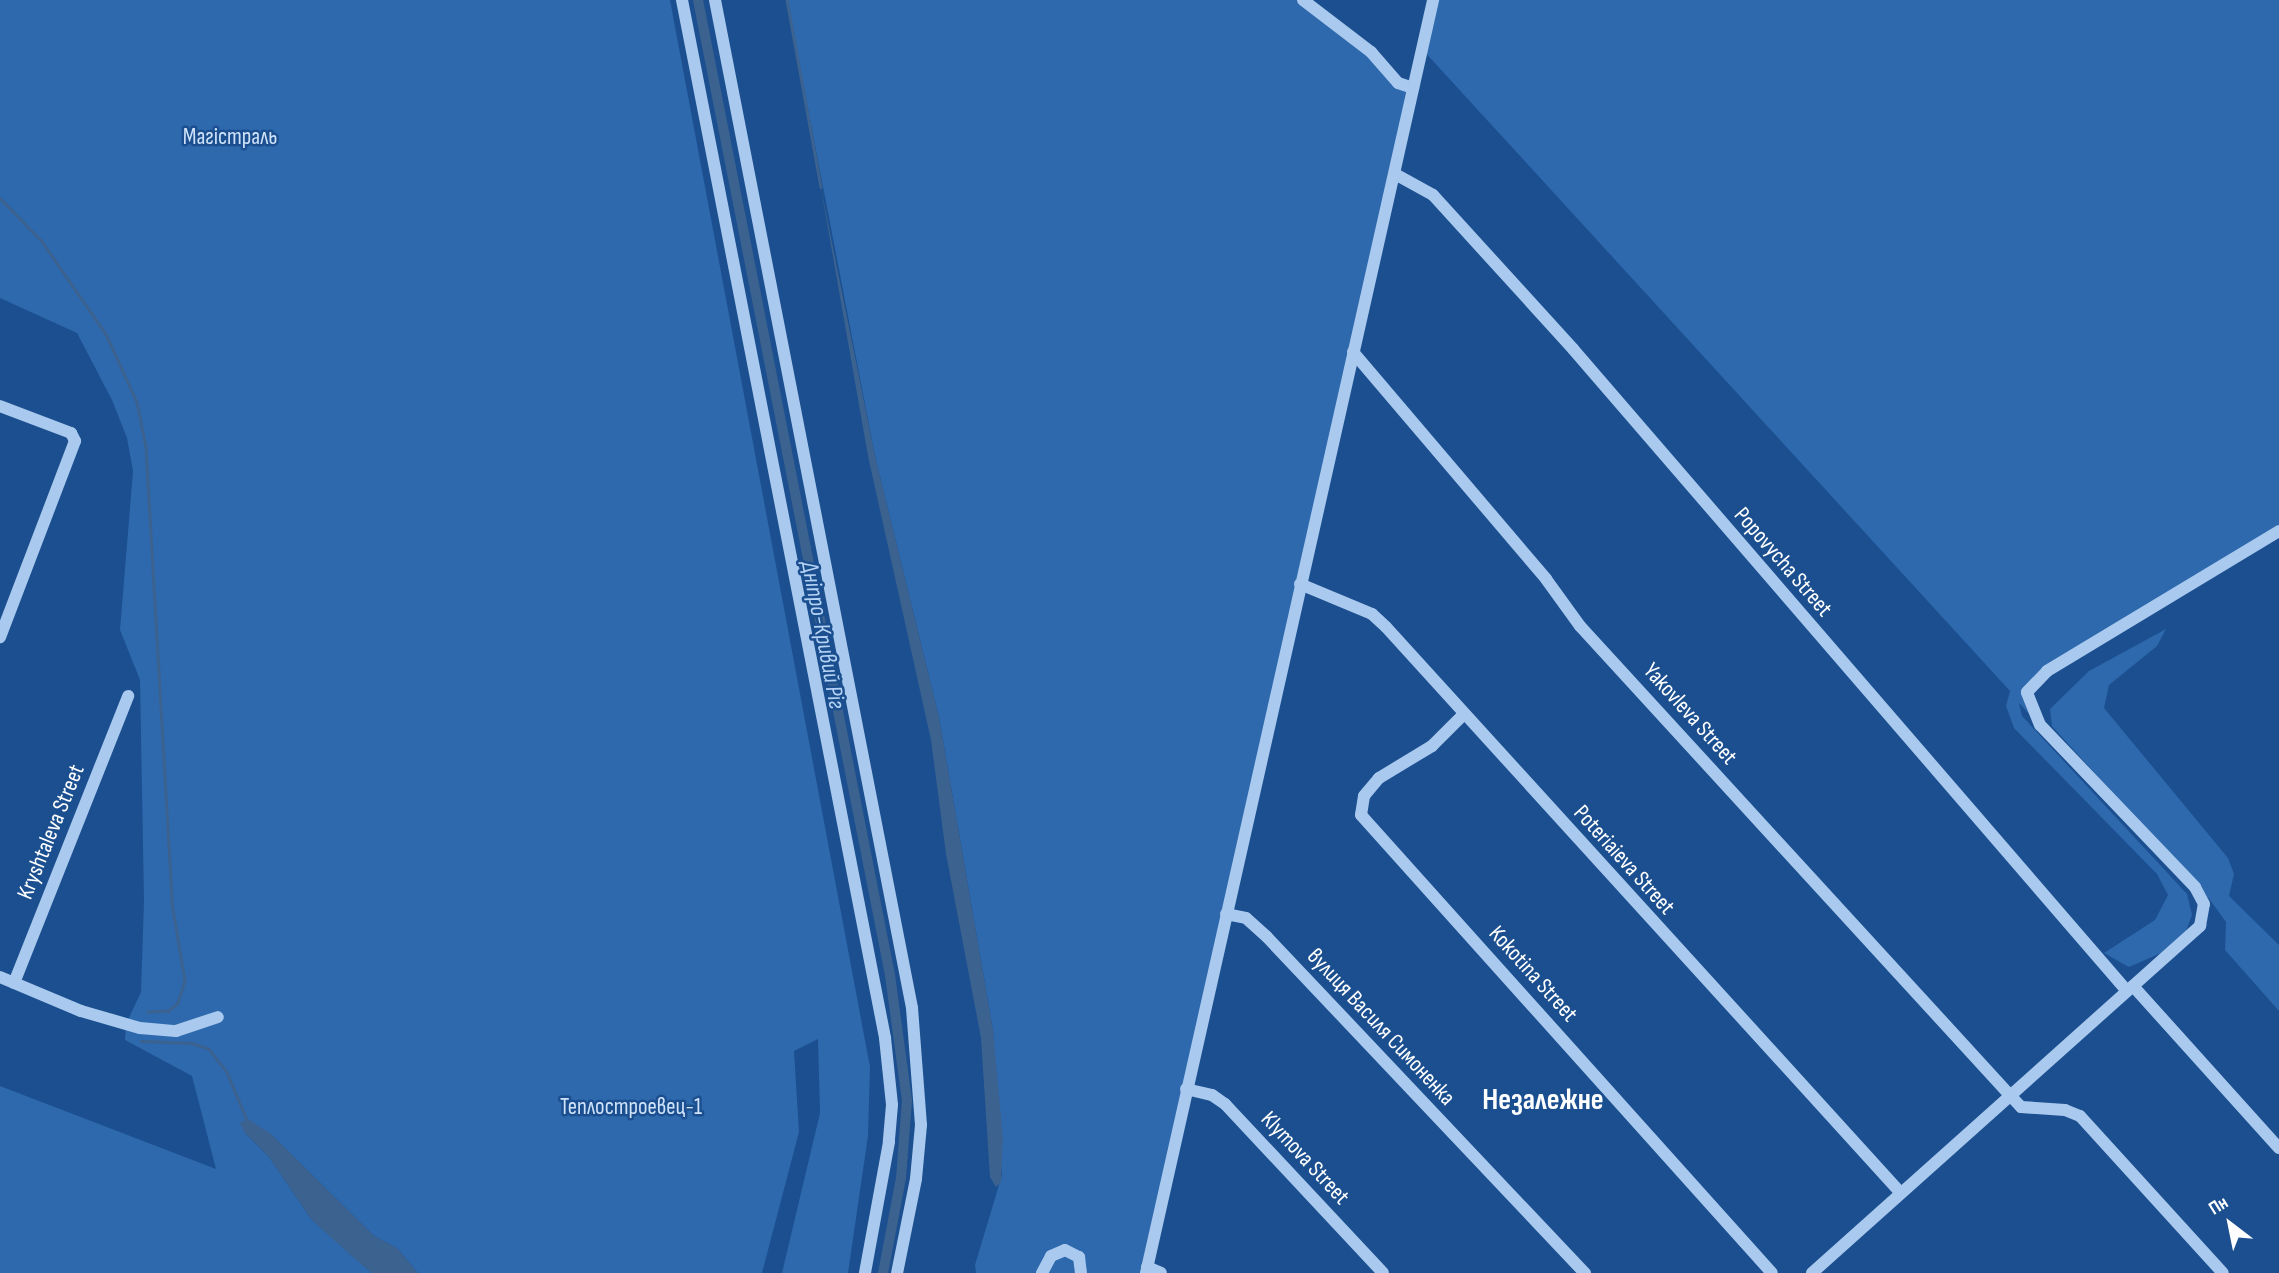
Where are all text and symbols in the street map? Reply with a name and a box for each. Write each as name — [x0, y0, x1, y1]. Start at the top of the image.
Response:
park label: Магістраль — [183, 123, 277, 151]
street label: Popovycha Street — [1728, 502, 1838, 622]
water label: Дніпро-Кривий Ріг — [795, 559, 851, 711]
street label: Yakovleva Street — [1637, 658, 1743, 770]
street label: Kryshtaleva Street — [11, 761, 91, 903]
street label: Poteriaieva Street — [1568, 799, 1680, 921]
street label: Kokotina Street — [1483, 920, 1583, 1028]
street label: вулиця Василя Симоненка — [1301, 943, 1461, 1111]
district label: Незалежне — [1482, 1082, 1604, 1118]
park label: Теплостроевец-1 — [560, 1093, 702, 1121]
street label: Klymova Street — [1255, 1106, 1355, 1210]
north arrow — [2195, 1189, 2265, 1259]
text: Пн — [2205, 1191, 2232, 1220]

